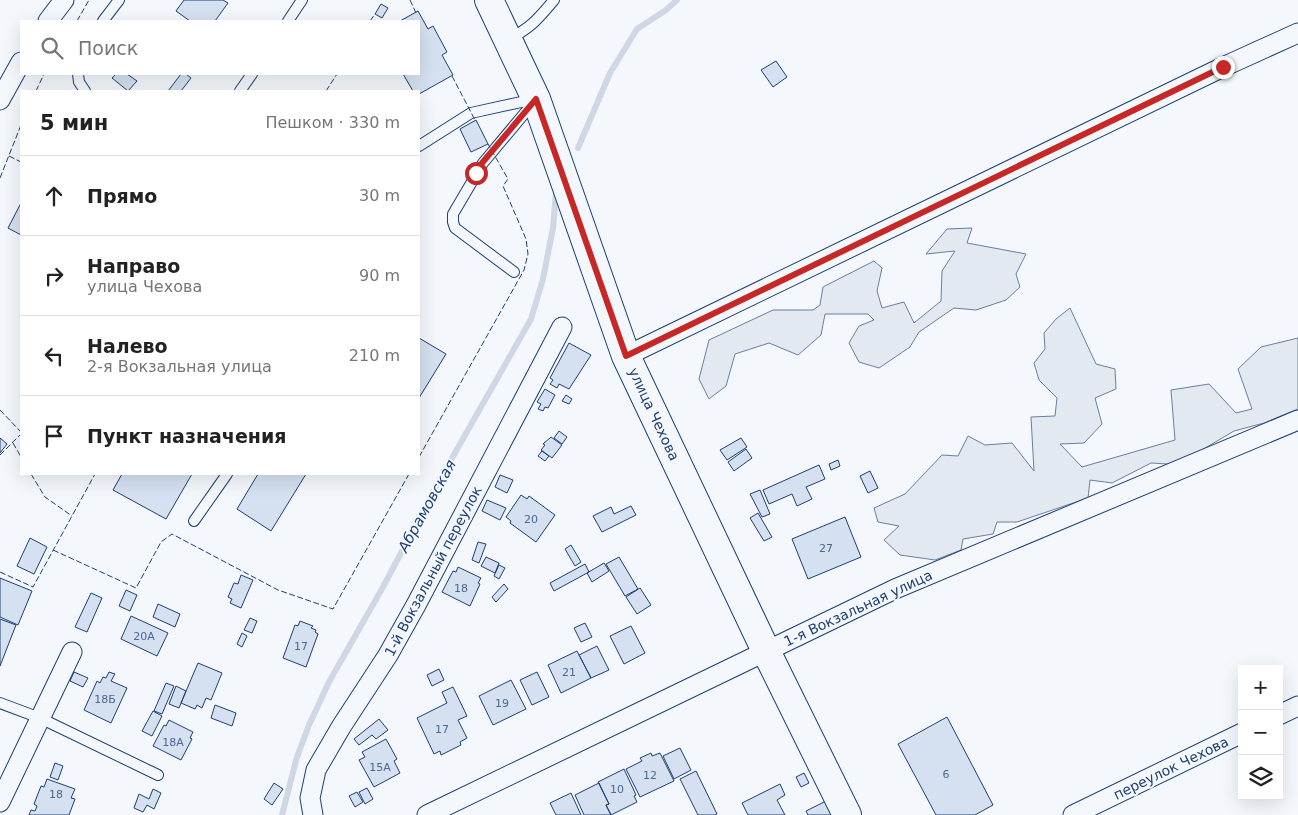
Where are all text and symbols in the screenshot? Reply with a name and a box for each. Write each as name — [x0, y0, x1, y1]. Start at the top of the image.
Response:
search box — [20, 20, 420, 75]
icon: search — [38, 34, 66, 62]
text: Поиск — [78, 37, 138, 59]
route end — [1212, 56, 1235, 79]
text: 5 мин — [40, 111, 108, 135]
text: Пешком · 330 m — [265, 113, 400, 132]
route start — [465, 162, 488, 185]
icon: ahead — [40, 182, 68, 210]
text: Прямо — [87, 185, 157, 207]
text: 30 m — [359, 186, 400, 205]
text: Направо — [87, 255, 180, 277]
icon: right — [40, 262, 68, 290]
text: 90 m — [359, 266, 400, 285]
text: улица Чехова — [87, 277, 202, 296]
text: Налево — [87, 335, 168, 357]
icon: left — [40, 342, 68, 370]
text: 210 m — [349, 346, 400, 365]
text: 2-я Вокзальная улица — [87, 357, 272, 376]
street label: улица Чехова — [625, 365, 683, 463]
icon: arrive — [40, 422, 68, 450]
text: Пункт назначения — [87, 425, 286, 447]
water label: Абрамовская — [394, 457, 460, 556]
street label: 1-й Вокзальный переулок — [381, 483, 485, 659]
house number: 20 — [524, 513, 538, 526]
house number: 27 — [819, 542, 833, 555]
street label: 1-я Вокзальная улица — [781, 567, 935, 649]
house number: 18 — [454, 582, 468, 595]
house number: 20А — [133, 630, 155, 643]
house number: 17 — [294, 640, 308, 653]
map controls — [1238, 665, 1283, 800]
button: + — [1238, 665, 1283, 710]
house number: 21 — [562, 666, 576, 679]
house number: 18Б — [94, 693, 116, 706]
house number: 19 — [495, 697, 509, 710]
button: − — [1238, 710, 1283, 755]
house number: 17 — [435, 723, 449, 736]
street label: переулок Чехова — [1111, 733, 1231, 803]
house number: 18А — [162, 736, 184, 749]
button: layers — [1238, 755, 1283, 800]
house number: 15А — [369, 761, 391, 774]
house number: 6 — [943, 768, 950, 781]
house number: 12 — [643, 769, 657, 782]
house number: 10 — [610, 783, 624, 796]
house number: 18 — [49, 788, 63, 801]

